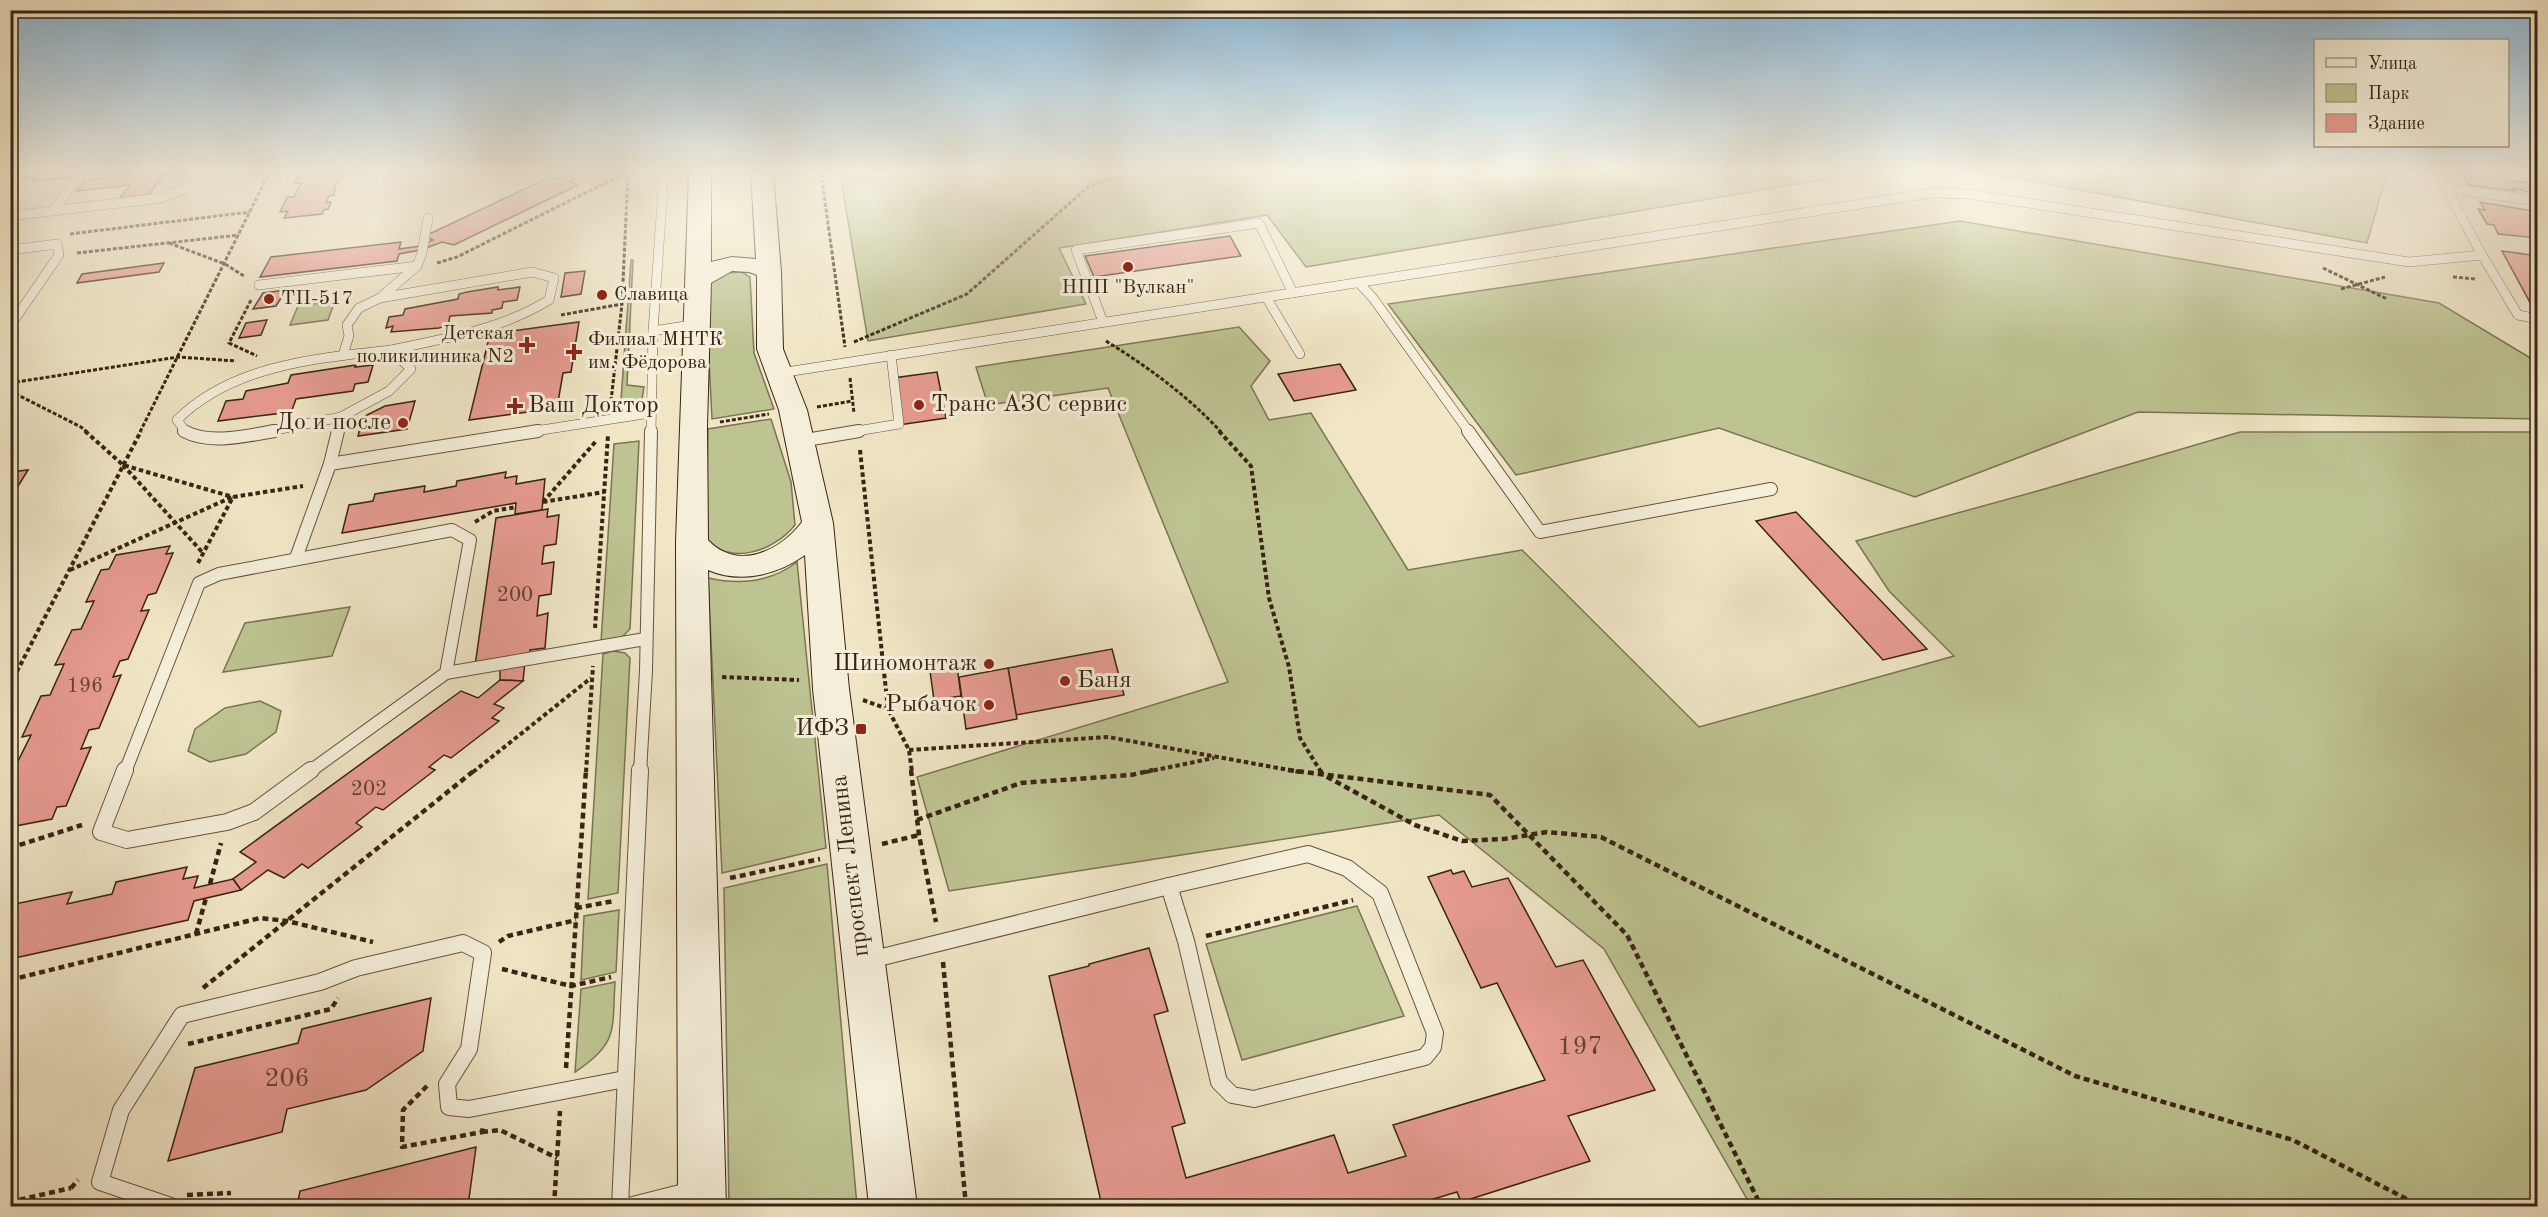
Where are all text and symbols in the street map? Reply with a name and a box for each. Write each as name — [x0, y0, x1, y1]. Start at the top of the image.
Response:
legend — [2314, 39, 2509, 147]
text: Улица — [2368, 55, 2417, 73]
text: Парк — [2368, 85, 2409, 103]
text: Здание — [2368, 115, 2425, 133]
marker: НПП "Вулкан" — [1121, 260, 1135, 274]
place label: НПП "Вулкан" — [1062, 278, 1194, 298]
place label: Славица — [614, 285, 689, 305]
marker: Славица — [595, 288, 609, 302]
place label: ТП-517 — [281, 289, 353, 309]
marker: ТП-517 — [262, 292, 276, 306]
place label: Детская поликилиника N2 — [356, 324, 514, 367]
place label: Филиал МНТК им. Фёдорова — [588, 330, 723, 373]
marker: Детская поликилиника N2 — [518, 336, 536, 354]
marker: Филиал МНТК им. Фёдорова — [565, 343, 583, 361]
place label: Транс АЗС сервис — [931, 393, 1127, 417]
place label: Ваш Доктор — [528, 394, 659, 418]
marker: Ваш Доктор — [506, 397, 524, 415]
marker: Транс АЗС сервис — [912, 398, 926, 412]
place label: До и после — [276, 411, 391, 435]
marker: До и после — [396, 416, 410, 430]
house number: 200 — [497, 585, 533, 606]
place label: Шиномонтаж — [833, 652, 977, 676]
marker: Шиномонтаж — [982, 657, 996, 671]
place label: Баня — [1077, 669, 1131, 693]
marker: Баня — [1058, 674, 1072, 688]
house number: 196 — [67, 676, 103, 697]
place label: Рыбачок — [885, 693, 977, 717]
marker: Рыбачок — [982, 698, 996, 712]
place label: ИФЗ — [795, 717, 849, 741]
marker: ИФЗ — [854, 722, 868, 736]
street label: проспект Ленина — [828, 774, 874, 958]
house number: 202 — [351, 779, 387, 800]
house number: 197 — [1557, 1034, 1603, 1060]
house number: 206 — [264, 1066, 310, 1092]

